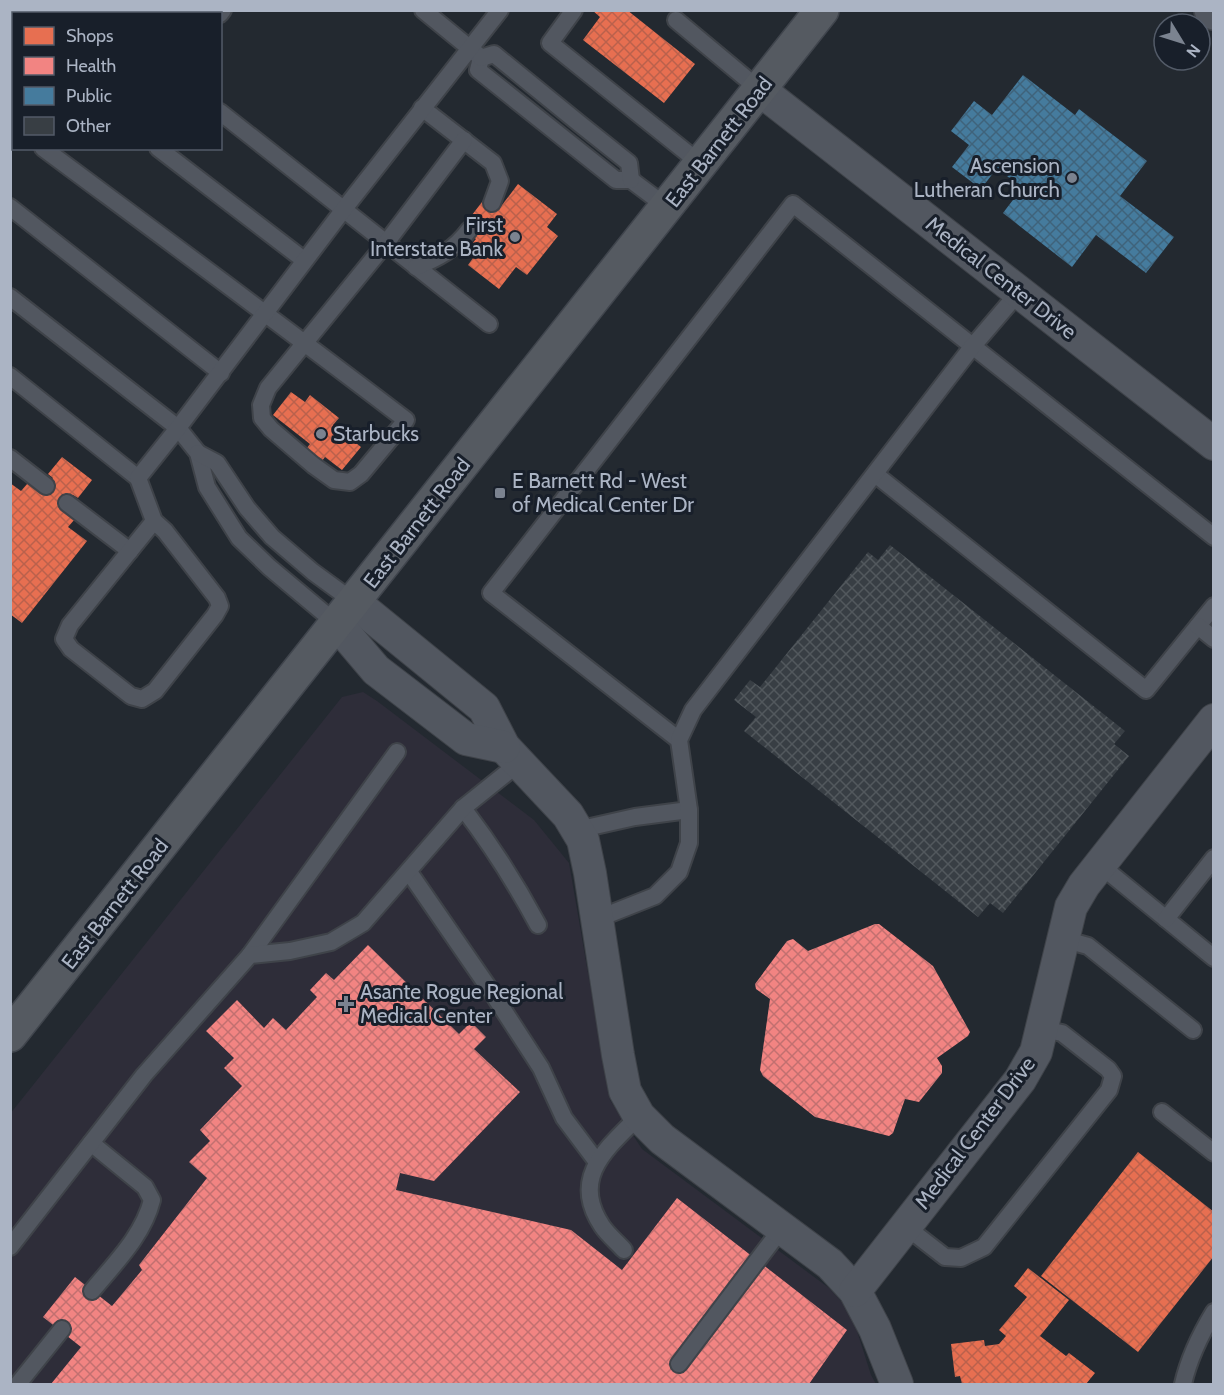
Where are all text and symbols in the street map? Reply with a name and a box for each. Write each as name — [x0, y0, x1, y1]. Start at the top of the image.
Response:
legend — [12, 12, 222, 150]
north arrow — [1152, 12, 1212, 72]
text: Shops — [66, 25, 114, 47]
text: N — [1182, 41, 1204, 61]
text: Health — [66, 55, 116, 77]
street label: East Barnett Road — [660, 72, 777, 212]
text: Public — [66, 85, 112, 107]
text: Other — [66, 115, 111, 137]
place label: Ascension Lutheran Church — [914, 153, 1060, 202]
marker: Ascension Lutheran Church — [1065, 171, 1079, 185]
street label: Medical Center Drive — [921, 211, 1082, 344]
place label: First Interstate Bank — [370, 212, 504, 261]
marker: First Interstate Bank — [508, 230, 522, 244]
place label: Starbucks — [333, 421, 419, 446]
marker: Starbucks — [314, 427, 328, 441]
street label: East Barnett Road — [358, 453, 475, 593]
place label: E Barnett Rd - West of Medical Center Dr — [512, 468, 694, 517]
marker: E Barnett Rd - West of Medical Center Dr — [493, 486, 507, 500]
street label: East Barnett Road — [56, 834, 173, 974]
place label: Asante Rogue Regional Medical Center — [360, 979, 563, 1028]
marker: Asante Rogue Regional Medical Center — [337, 995, 355, 1013]
street label: Medical Center Drive — [909, 1051, 1040, 1214]

